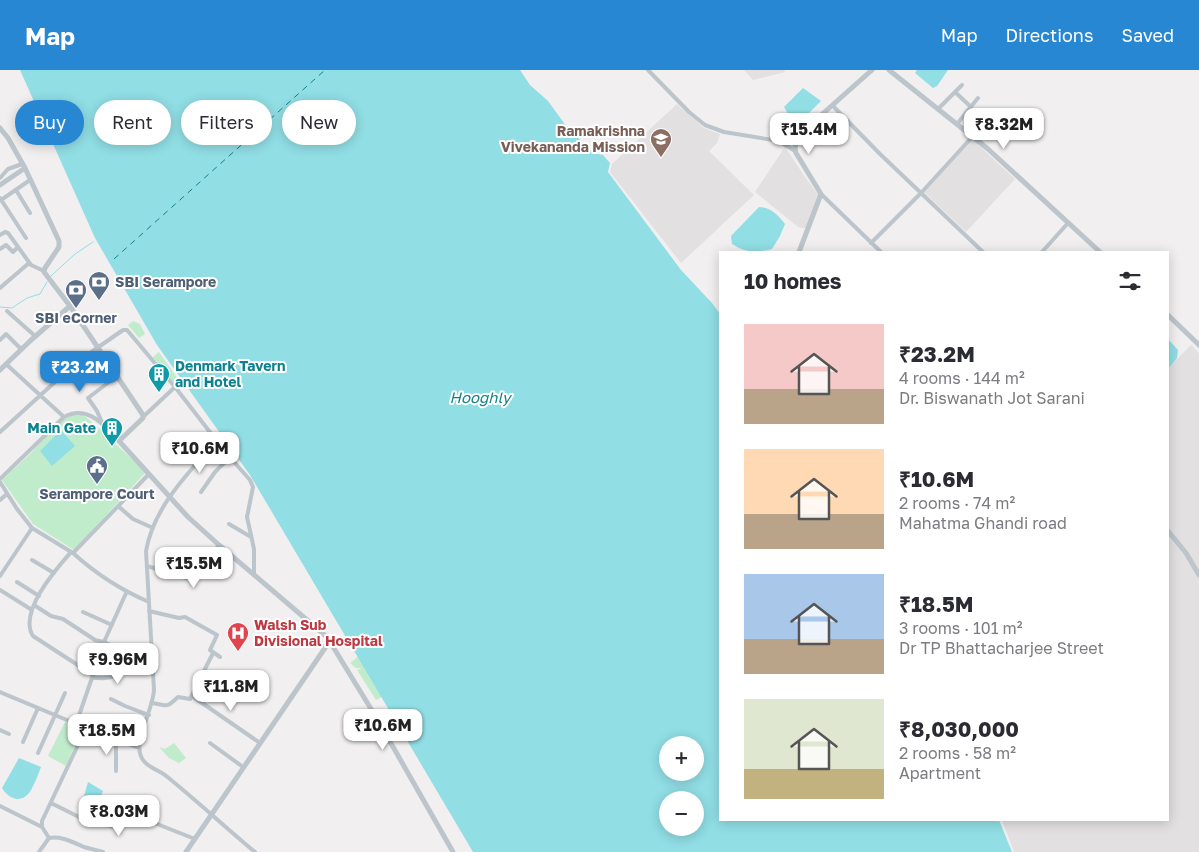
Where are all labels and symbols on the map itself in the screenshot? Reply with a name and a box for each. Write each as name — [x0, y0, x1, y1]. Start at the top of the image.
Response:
pin: ₹8.32M — [963, 108, 1045, 150]
pin: ₹15.4M — [768, 112, 850, 155]
place label: Ramakrishna Vivekananda Mission — [501, 122, 645, 155]
school or university icon: Ramakrishna Vivekananda Mission — [649, 127, 673, 158]
bank icon: SBI Serampore — [87, 270, 111, 301]
place label: SBI Serampore — [115, 273, 216, 290]
bank icon: SBI eCorner — [64, 278, 88, 309]
place label: SBI eCorner — [35, 309, 117, 326]
pin: ₹23.2M — [39, 350, 121, 393]
place label: Denmark Tavern and Hotel — [175, 357, 285, 390]
building icon: Denmark Tavern and Hotel — [147, 362, 171, 393]
water label: Hooghly — [450, 388, 513, 407]
building icon: Main Gate — [100, 416, 124, 447]
place label: Main Gate — [27, 419, 96, 436]
pin: ₹10.6M — [159, 432, 241, 474]
public building icon: Serampore Court — [85, 454, 109, 485]
place label: Serampore Court — [39, 485, 155, 502]
pin: ₹15.5M — [153, 546, 235, 589]
place label: Walsh Sub Divisional Hospital — [254, 616, 383, 649]
hospital icon: Walsh Sub Divisional Hospital — [226, 621, 250, 652]
pin: ₹9.96M — [77, 642, 159, 685]
pin: ₹11.8M — [190, 670, 272, 712]
pin: ₹10.6M — [342, 708, 424, 751]
pin: ₹18.5M — [66, 714, 148, 756]
pin: ₹8.03M — [78, 794, 160, 837]

